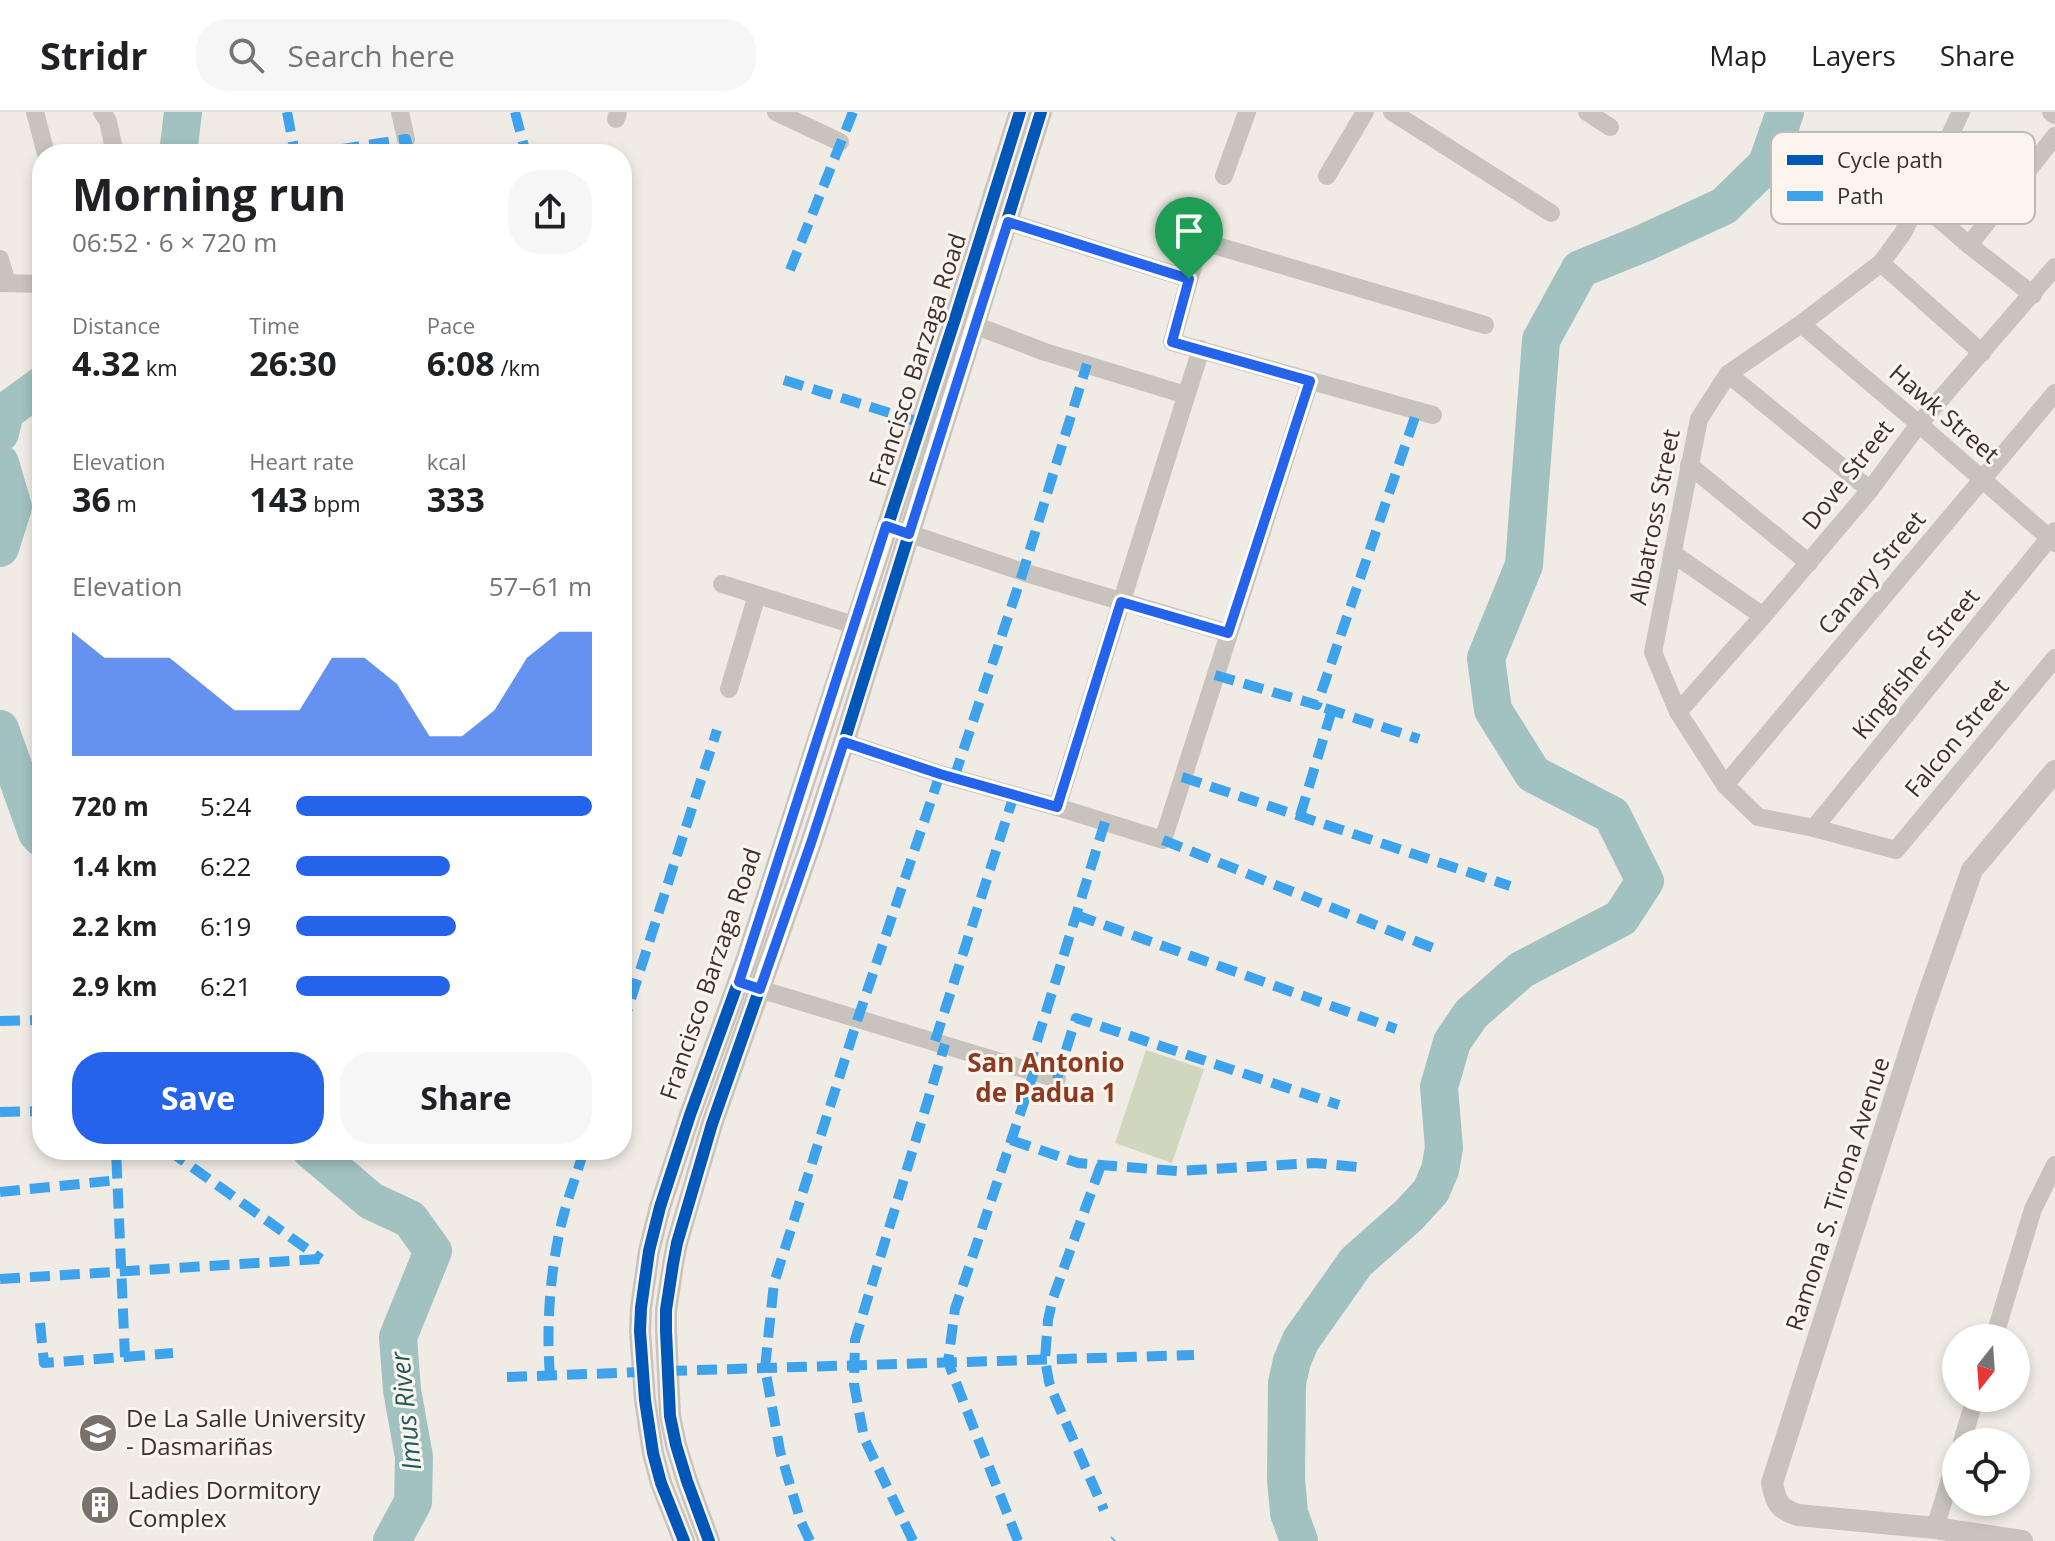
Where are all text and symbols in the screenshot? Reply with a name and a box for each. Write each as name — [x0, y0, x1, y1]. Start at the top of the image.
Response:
search box — [196, 19, 756, 91]
text: Stridr — [40, 29, 148, 81]
icon: search — [224, 33, 268, 77]
text: Search here — [288, 35, 455, 76]
text: Map — [1709, 36, 1767, 74]
text: Layers — [1811, 36, 1896, 74]
text: Share — [1940, 36, 2015, 74]
legend — [1771, 132, 2035, 224]
text: Cycle path — [1837, 144, 1943, 174]
text: Morning run — [72, 164, 346, 224]
button: share — [508, 170, 592, 254]
text: Path — [1837, 180, 1884, 210]
pin — [1155, 197, 1223, 279]
icon: arrive — [1167, 209, 1211, 253]
text: 06:52 · 6 × 720 m — [72, 224, 277, 260]
street label: Francisco Barzaga Road — [860, 229, 973, 490]
text: Distance — [72, 310, 160, 340]
text: Time — [249, 310, 300, 340]
text: Pace — [427, 310, 475, 340]
text: 4.32 — [72, 340, 140, 386]
text: 26:30 — [249, 340, 337, 386]
text: 6:08 — [427, 340, 495, 386]
text: km — [140, 352, 178, 382]
text: /km — [495, 352, 540, 382]
street label: Hawk Street — [1883, 356, 2007, 470]
street label: Dove Street — [1794, 412, 1900, 536]
street label: Albatross Street — [1620, 426, 1687, 607]
text: Elevation — [72, 446, 165, 476]
text: Heart rate — [249, 446, 354, 476]
text: kcal — [427, 446, 467, 476]
text: 36 — [72, 476, 111, 522]
text: 143 — [249, 476, 308, 522]
text: 333 — [427, 476, 485, 522]
text: m — [111, 488, 137, 518]
text: bpm — [308, 488, 361, 518]
street label: Canary Street — [1809, 503, 1932, 641]
text: Elevation — [72, 568, 182, 604]
text: 57–61 m — [489, 568, 592, 604]
street label: Kingfisher Street — [1844, 581, 1986, 745]
street label: Falcon Street — [1896, 671, 2015, 803]
text: 720 m — [72, 788, 149, 824]
text: 5:24 — [200, 788, 251, 824]
street label: Francisco Barzaga Road — [651, 843, 768, 1104]
text: 1.4 km — [72, 848, 158, 884]
text: 6:22 — [200, 848, 251, 884]
text: 2.2 km — [72, 908, 158, 944]
text: 6:19 — [200, 908, 251, 944]
text: 2.9 km — [72, 968, 158, 1004]
text: 6:21 — [200, 968, 251, 1004]
district label: San Antonio de Padua 1 — [967, 1044, 1125, 1110]
button: Save — [72, 1052, 324, 1144]
button: Share — [340, 1052, 592, 1144]
street label: Ramona S. Tirona Avenue — [1777, 1052, 1896, 1335]
north arrow — [1942, 1324, 2030, 1412]
map controls — [1942, 1324, 2030, 1516]
water label: Imus River — [381, 1348, 429, 1472]
place label: De La Salle University - Dasmariñas — [126, 1401, 366, 1462]
school or university icon: De La Salle University - Dasmariñas — [77, 1412, 119, 1454]
button: locate — [1942, 1428, 2030, 1516]
place label: Ladies Dormitory Complex — [128, 1473, 321, 1534]
building icon: Ladies Dormitory Complex — [79, 1484, 121, 1526]

